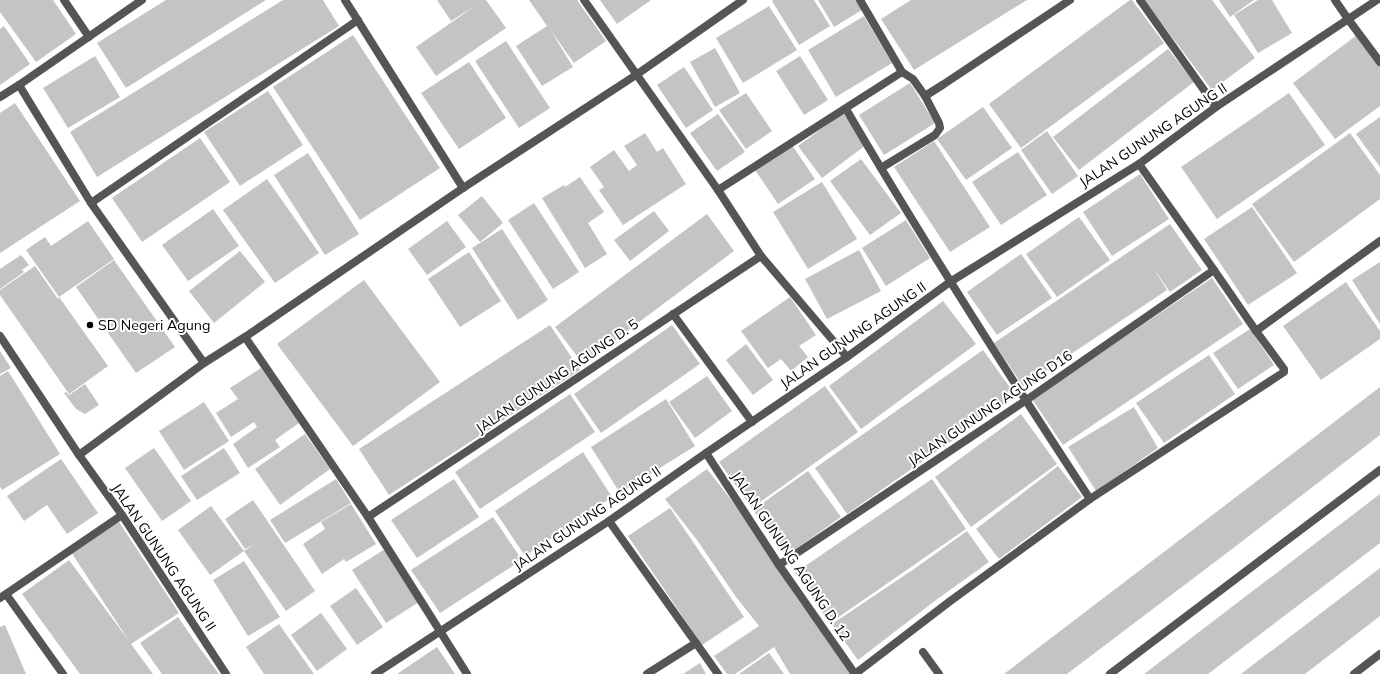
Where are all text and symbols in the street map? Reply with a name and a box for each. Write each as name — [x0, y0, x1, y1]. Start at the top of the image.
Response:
street label: JALAN GUNUNG AGUNG II — [1076, 79, 1230, 191]
street label: JALAN GUNUNG AGUNG II — [776, 278, 930, 392]
street label: JALAN GUNUNG AGUNG D. 5 — [472, 315, 642, 437]
place label: SD Negeri Agung — [98, 316, 210, 334]
marker: SD Negeri Agung — [85, 320, 95, 330]
street label: JALAN GUNUNG AGUNG D16 — [904, 346, 1076, 470]
street label: JALAN GUNUNG AGUNG II — [510, 462, 664, 574]
street label: JALAN GUNUNG AGUNG D. 12 — [727, 468, 855, 644]
street label: JALAN GUNUNG AGUNG II — [108, 480, 220, 634]

